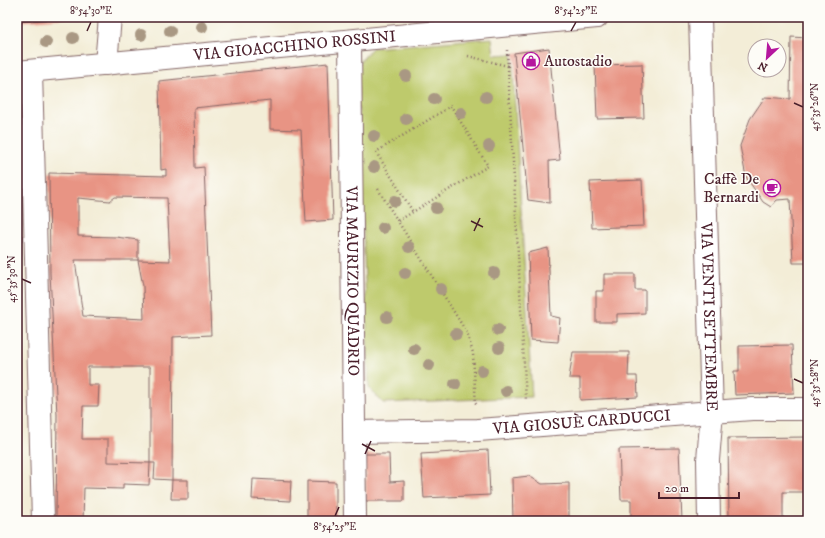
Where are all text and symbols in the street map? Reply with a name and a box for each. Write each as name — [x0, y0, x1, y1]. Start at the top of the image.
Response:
text: 8°54'30"E — [70, 5, 112, 17]
text: 8°54'25"E — [555, 5, 597, 17]
street label: VIA GIOACCHINO ROSSINI — [192, 26, 397, 65]
north arrow — [747, 38, 787, 78]
shop icon: Autostadio — [521, 51, 541, 71]
place label: Autostadio — [544, 51, 612, 71]
text: N — [756, 58, 770, 74]
text: 45°35'26"N — [809, 83, 821, 131]
place label: Caffè De Bernardi — [703, 169, 759, 207]
cafe icon: Caffè De Bernardi — [762, 178, 782, 198]
street label: VIA MAURIZIO QUADRIO — [341, 185, 363, 376]
street label: VIA VENTI SETTEMBRE — [696, 221, 722, 412]
text: 45°35'30"N — [6, 255, 18, 303]
text: 45°35'28"N — [809, 359, 821, 407]
street label: VIA GIOSUÈ CARDUCCI — [491, 405, 672, 439]
scale bar — [659, 474, 739, 500]
text: 20 m — [665, 481, 689, 496]
text: 8°54'25"E — [314, 521, 356, 533]

